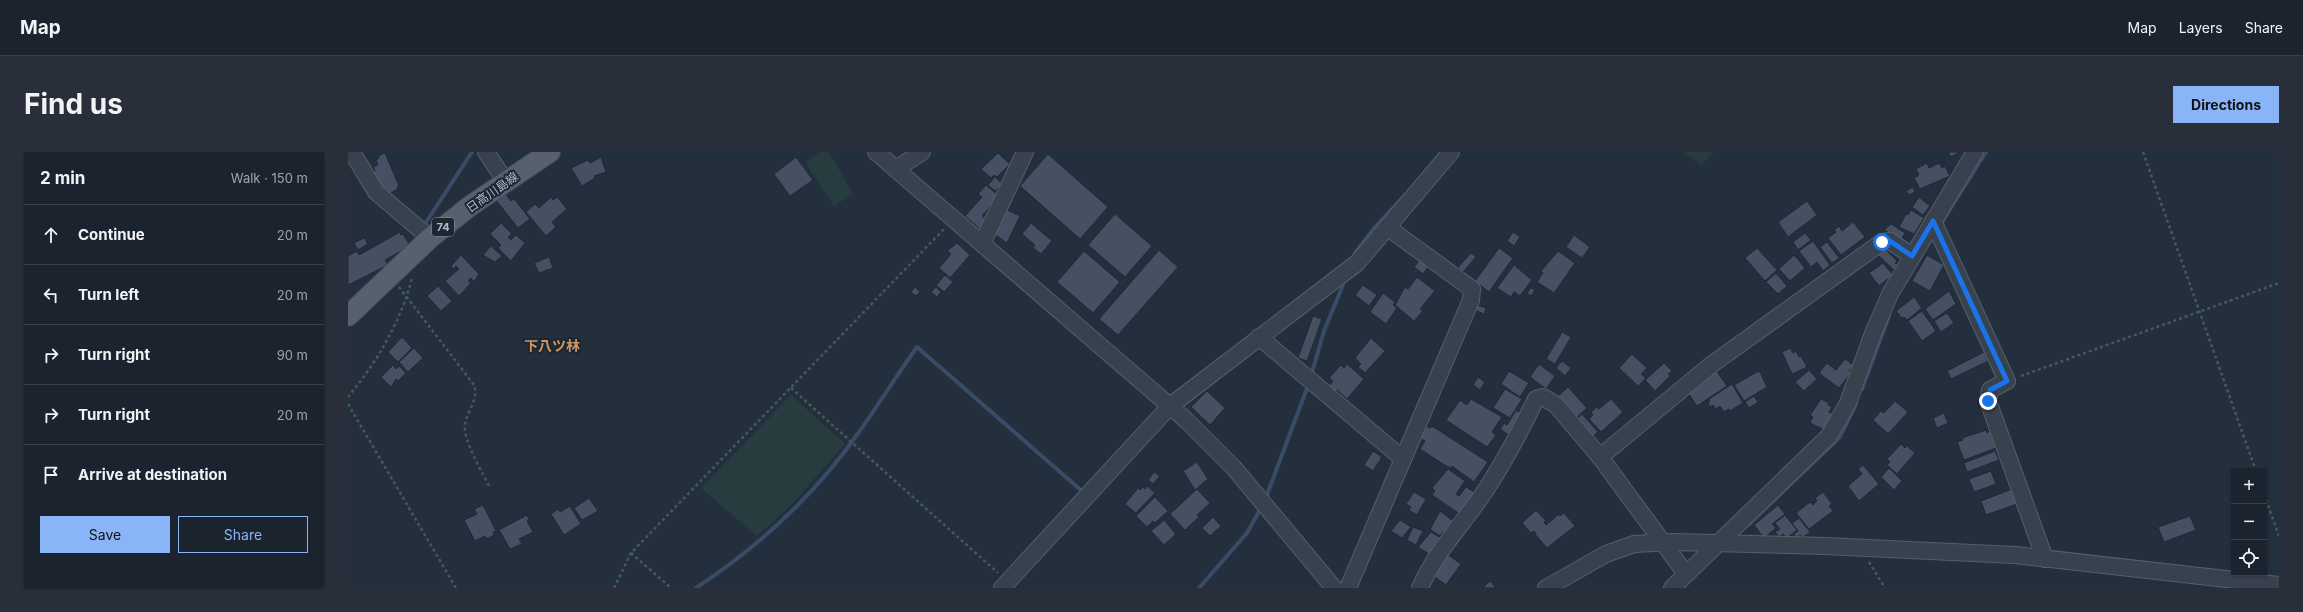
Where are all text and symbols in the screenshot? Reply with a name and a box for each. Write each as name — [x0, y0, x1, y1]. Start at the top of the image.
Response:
text: Map — [20, 16, 61, 39]
text: Map — [2128, 19, 2157, 36]
text: Layers — [2179, 19, 2223, 36]
text: Share — [2245, 19, 2283, 36]
button: Directions — [2173, 86, 2279, 123]
text: Find us — [24, 87, 123, 121]
text: 2 min — [40, 168, 85, 188]
street label: 日高川島線 — [463, 169, 521, 215]
text: Walk · 150 m — [231, 170, 308, 186]
road number: 74 — [432, 218, 454, 236]
icon: ahead — [40, 224, 62, 246]
text: Continue — [78, 225, 145, 244]
text: 20 m — [277, 227, 308, 243]
route start — [1873, 233, 1891, 251]
icon: left — [40, 284, 62, 306]
text: Turn left — [78, 285, 139, 304]
text: 20 m — [277, 287, 308, 303]
district label: 下八ツ林 — [524, 337, 580, 354]
icon: right — [40, 344, 62, 366]
text: Turn right — [78, 345, 150, 364]
text: 90 m — [277, 347, 308, 363]
route end — [1979, 392, 1997, 410]
icon: right — [40, 404, 62, 426]
text: Turn right — [78, 405, 150, 424]
text: 20 m — [277, 407, 308, 423]
icon: arrive — [40, 464, 62, 486]
text: Arrive at destination — [78, 465, 227, 484]
map controls — [2231, 468, 2267, 576]
button: + — [2231, 468, 2267, 504]
button: − — [2231, 504, 2267, 540]
button: Save — [40, 516, 170, 553]
button: Share — [178, 516, 308, 553]
button: locate — [2231, 540, 2267, 576]

